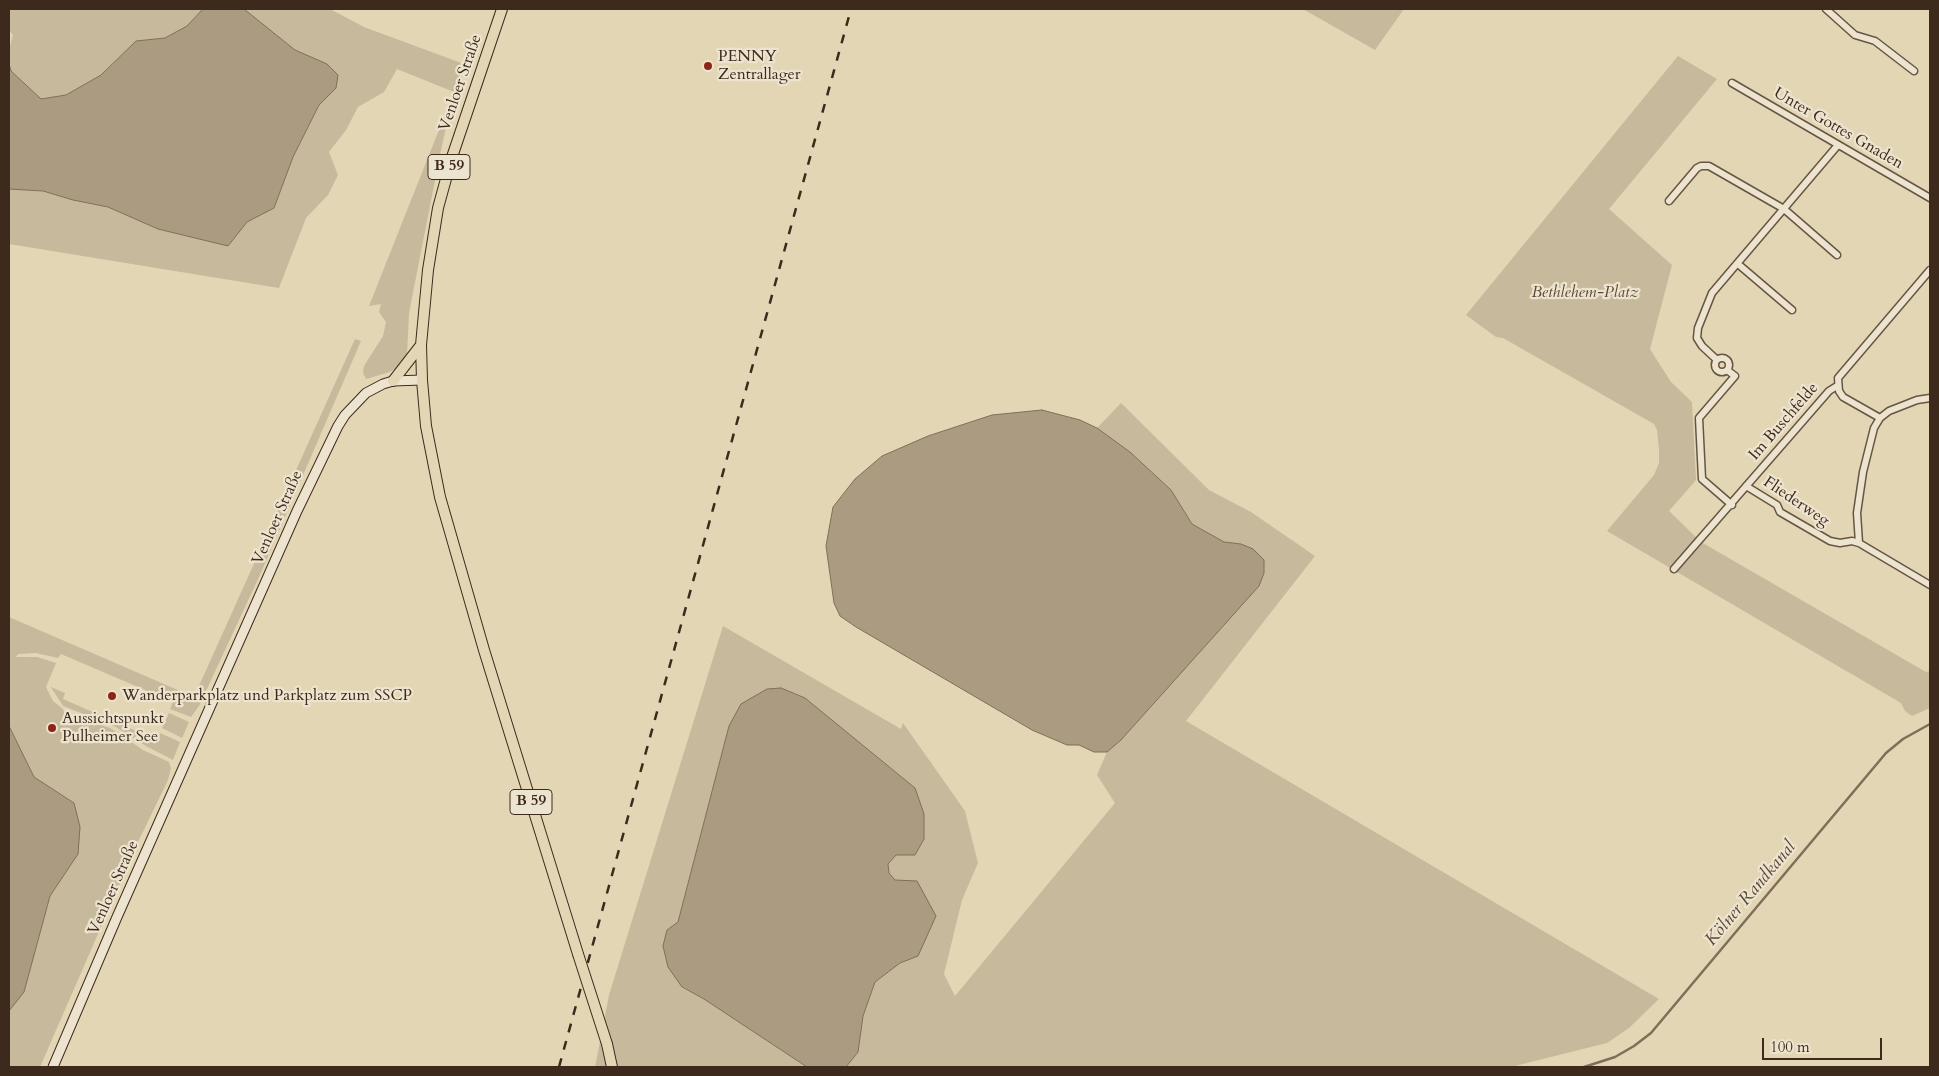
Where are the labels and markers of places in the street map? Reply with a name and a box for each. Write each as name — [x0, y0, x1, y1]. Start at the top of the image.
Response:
place label: PENNY Zentrallager — [718, 47, 801, 85]
marker: PENNY Zentrallager — [702, 60, 714, 72]
place label: Wanderparkplatz und Parkplatz zum SSCP — [122, 686, 412, 706]
marker: Wanderparkplatz und Parkplatz zum SSCP — [106, 690, 118, 702]
place label: Aussichtspunkt Pulheimer See — [62, 709, 164, 747]
marker: Aussichtspunkt Pulheimer See — [46, 722, 58, 734]

